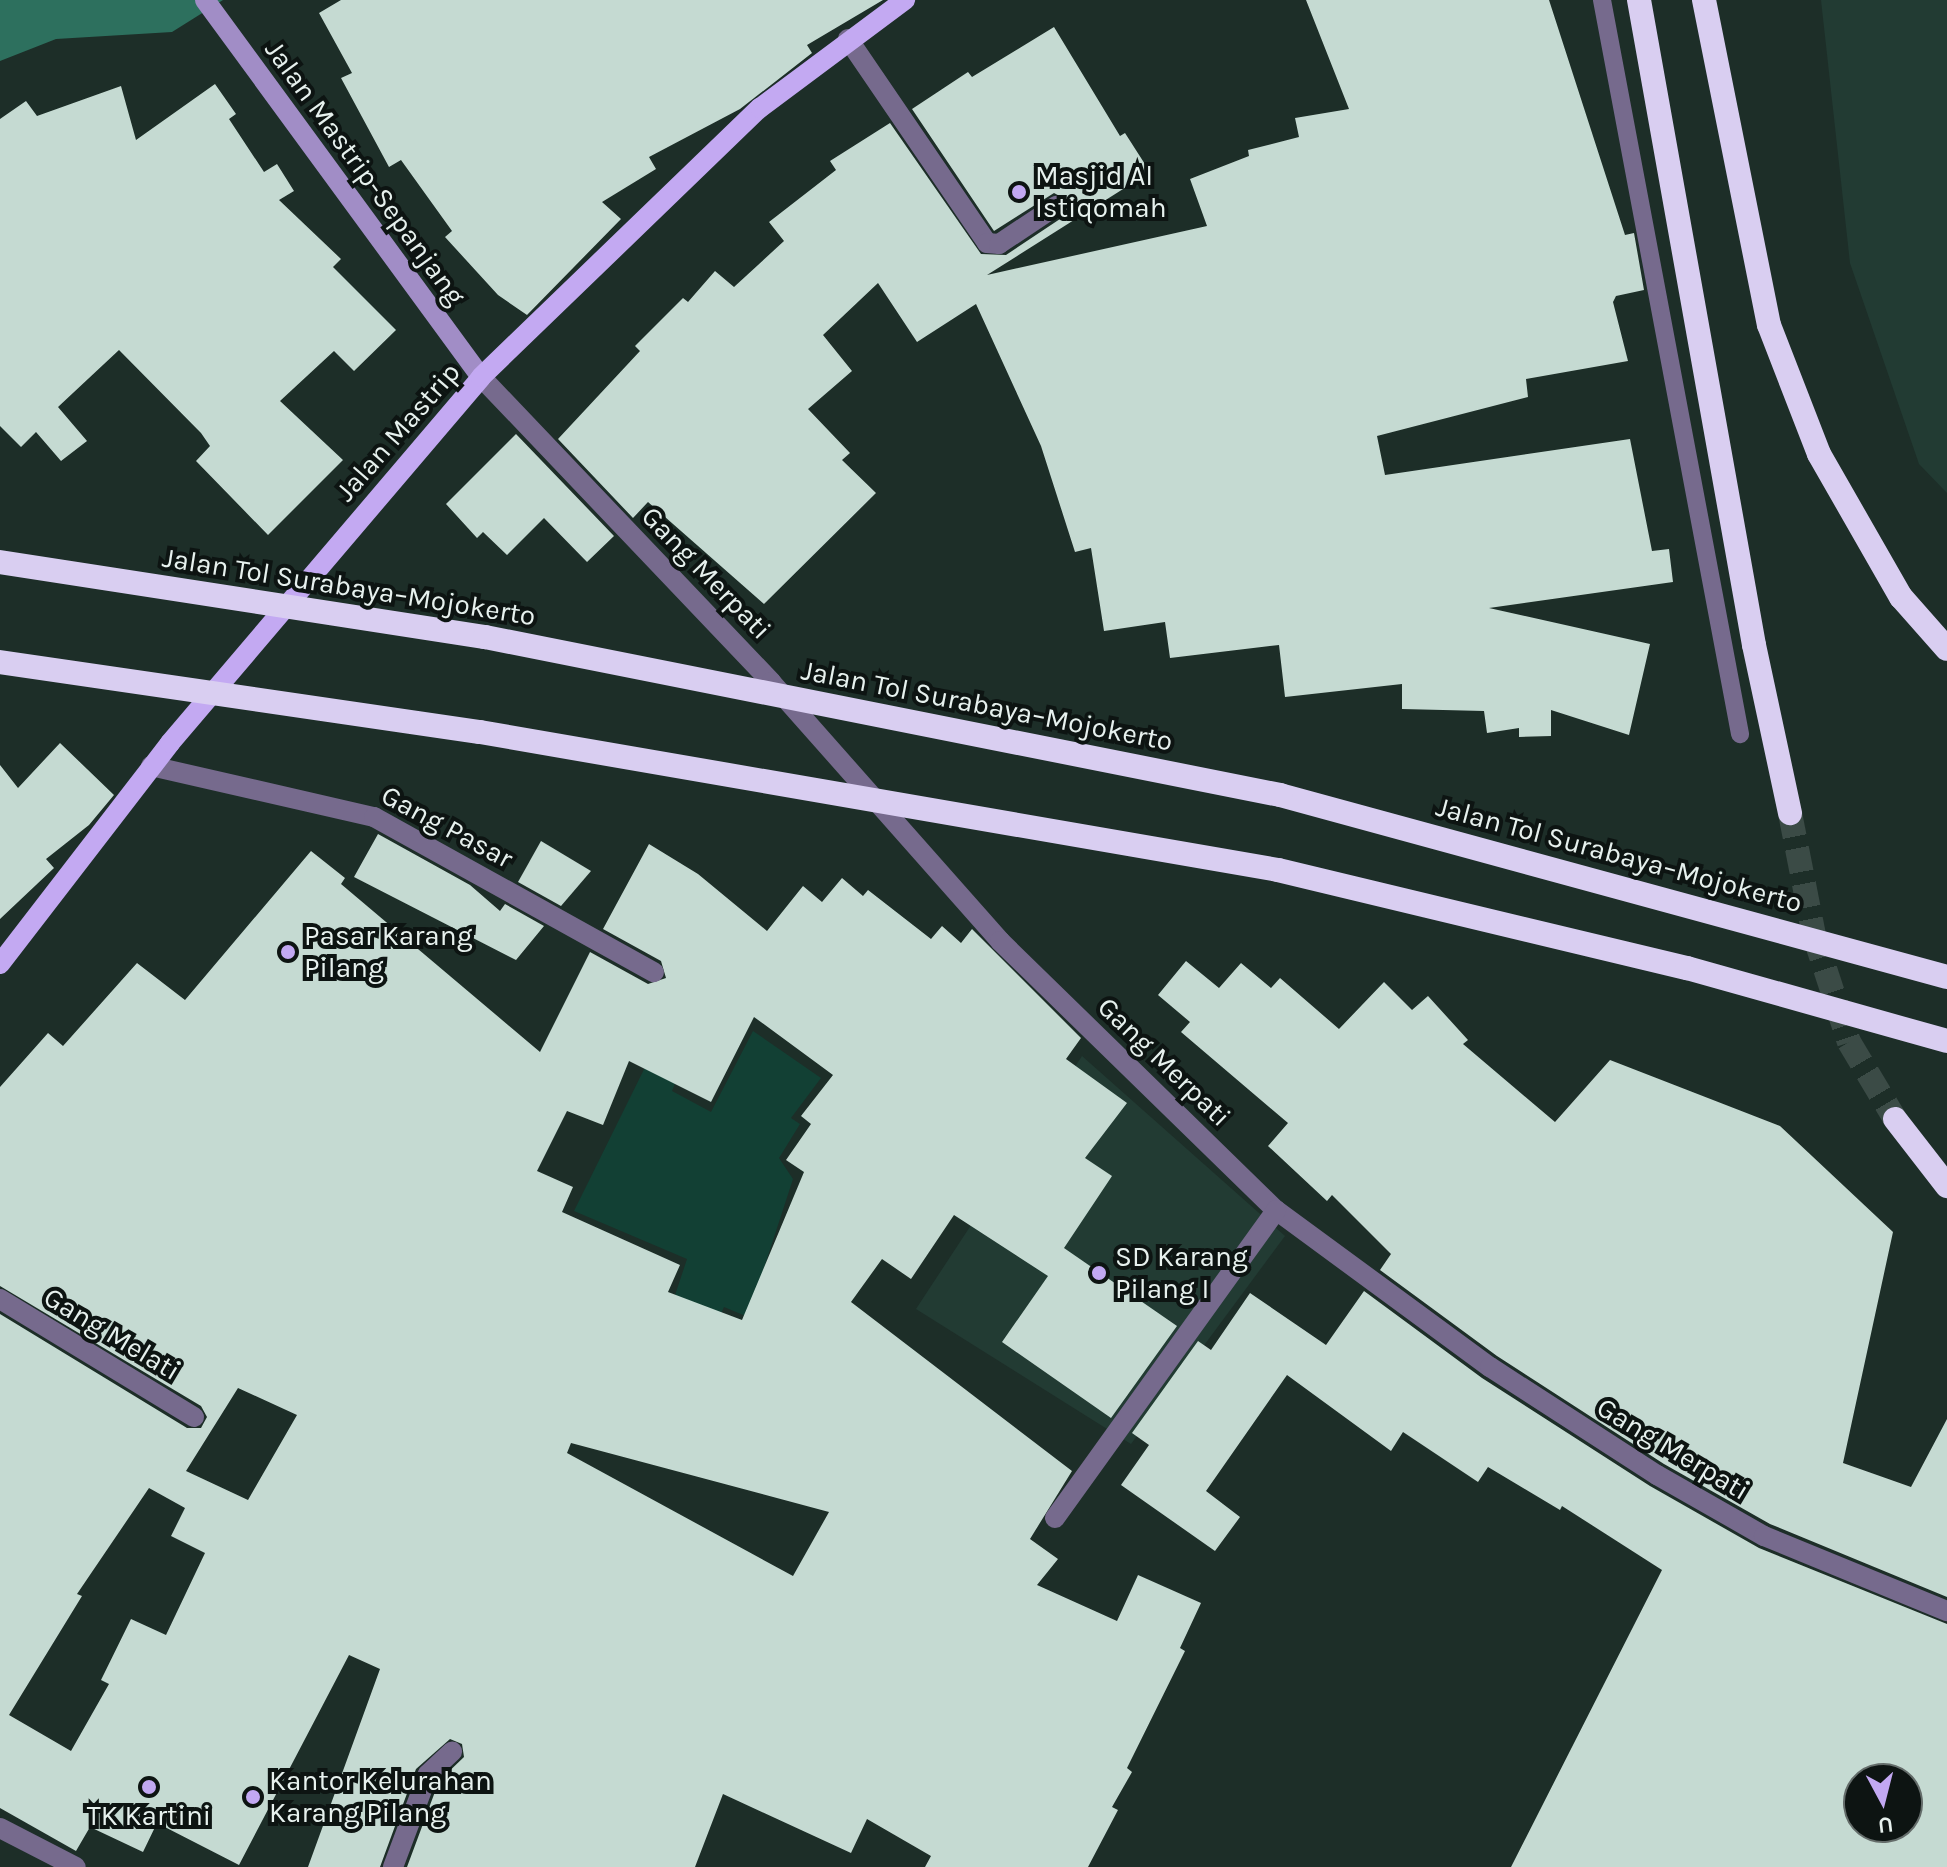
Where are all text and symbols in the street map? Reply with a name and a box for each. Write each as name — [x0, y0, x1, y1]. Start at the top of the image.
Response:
street label: Jalan Mastrip-Sepanjang — [258, 34, 472, 312]
place label: Masjid Al Istiqomah — [1035, 159, 1167, 225]
marker: Masjid Al Istiqomah — [1010, 183, 1028, 201]
street label: Jalan Mastrip — [329, 356, 467, 508]
street label: Gang Merpati — [634, 500, 778, 646]
street label: Jalan Tol Surabaya–Mojokerto — [160, 541, 538, 633]
street label: Jalan Tol Surabaya–Mojokerto — [799, 654, 1175, 758]
street label: Gang Pasar — [376, 778, 518, 876]
street label: Jalan Tol Surabaya–Mojokerto — [1432, 790, 1806, 920]
place label: Pasar Karang Pilang — [304, 919, 472, 985]
marker: Pasar Karang Pilang — [279, 943, 297, 961]
street label: Gang Merpati — [1091, 990, 1237, 1134]
place label: SD Karang Pilang I — [1115, 1240, 1248, 1306]
marker: SD Karang Pilang I — [1090, 1264, 1108, 1282]
street label: Gang Melati — [38, 1280, 186, 1388]
street label: Gang Merpati — [1591, 1390, 1755, 1508]
north arrow — [1843, 1763, 1923, 1843]
place label: Kantor Kelurahan Karang Pilang — [269, 1764, 492, 1830]
marker: TK Kartini — [140, 1778, 158, 1796]
marker: Kantor Kelurahan Karang Pilang — [244, 1788, 262, 1806]
place label: TK Kartini — [87, 1799, 211, 1833]
text: U — [1877, 1811, 1895, 1839]

